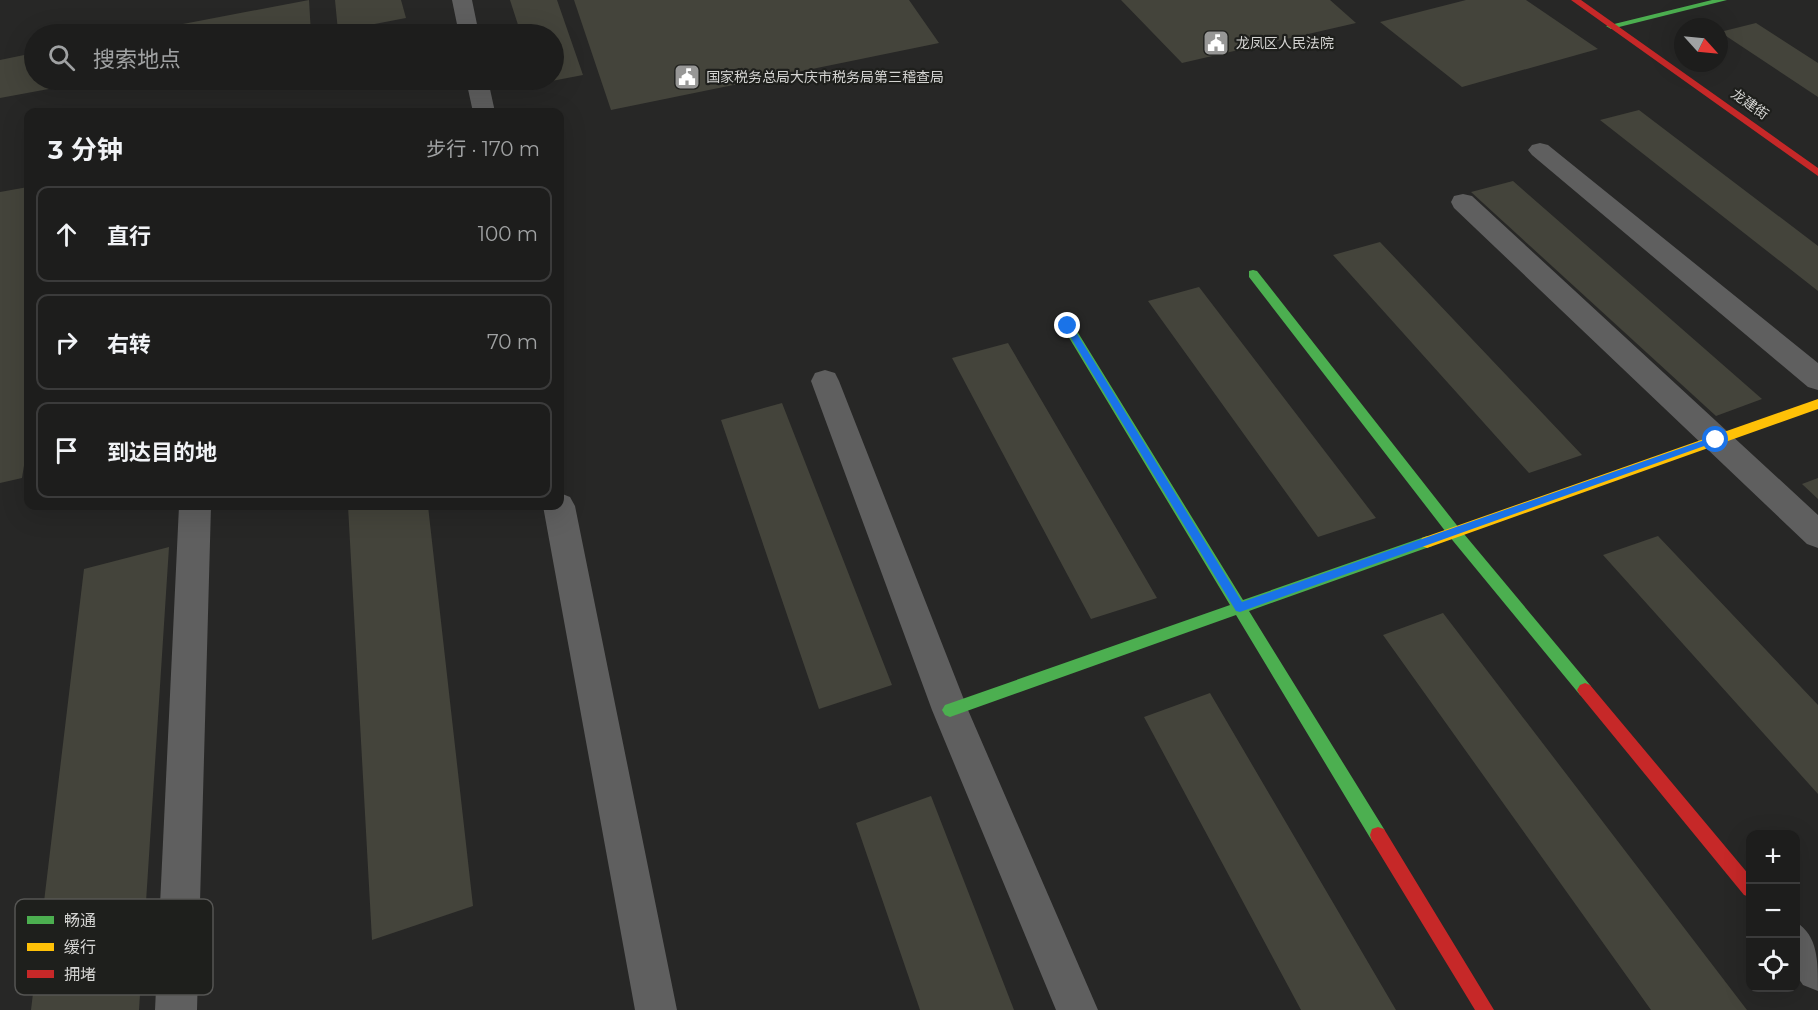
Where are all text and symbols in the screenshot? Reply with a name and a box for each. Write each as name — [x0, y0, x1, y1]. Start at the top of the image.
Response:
north arrow — [1674, 18, 1728, 72]
search box — [24, 24, 564, 90]
public building icon: 龙凤区人民法院 — [1201, 28, 1231, 58]
place label: 龙凤区人民法院 — [1236, 34, 1334, 52]
icon: search — [45, 41, 78, 74]
text: 搜索地点 — [93, 46, 181, 73]
public building icon: 国家税务总局大庆市税务局第三稽查局 — [672, 62, 702, 92]
place label: 国家税务总局大庆市税务局第三稽查局 — [706, 68, 944, 86]
street label: 龙建街 — [1728, 85, 1772, 123]
text: 3 分钟 — [48, 134, 123, 166]
text: 步行 · 170 m — [426, 137, 540, 161]
icon: ahead — [50, 218, 83, 251]
text: 100 m — [478, 222, 538, 246]
text: 直行 — [107, 223, 151, 250]
route end — [1054, 312, 1080, 338]
icon: right — [50, 326, 83, 359]
text: 70 m — [487, 330, 538, 354]
text: 右转 — [107, 331, 151, 358]
route start — [1702, 426, 1728, 452]
icon: arrive — [50, 434, 83, 467]
text: 到达目的地 — [107, 439, 217, 466]
map controls — [1746, 830, 1800, 992]
button: + — [1746, 830, 1800, 884]
button: − — [1746, 884, 1800, 938]
legend — [15, 899, 213, 995]
text: 畅通 — [64, 911, 96, 930]
text: 缓行 — [64, 938, 96, 957]
button: locate — [1746, 938, 1800, 992]
text: 拥堵 — [64, 965, 96, 984]

